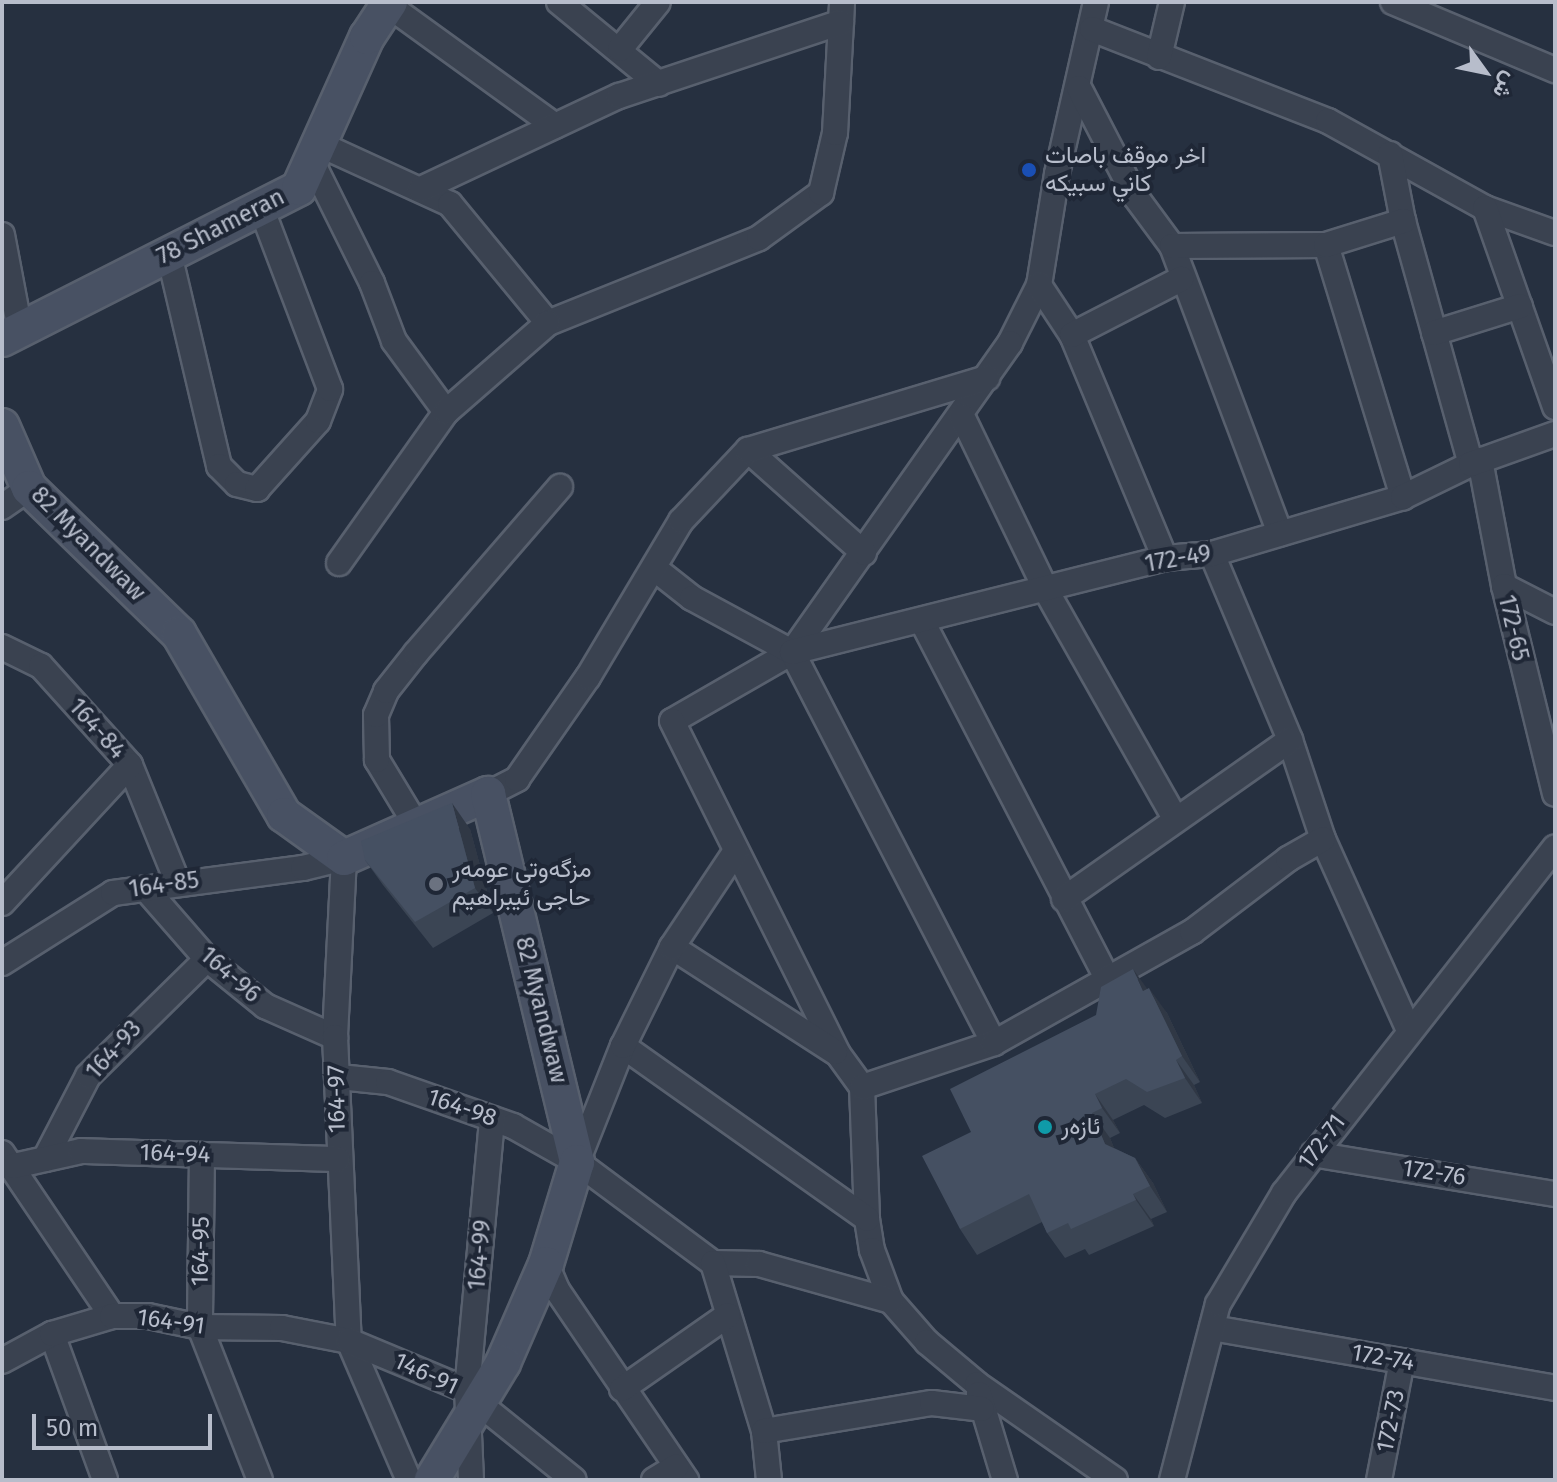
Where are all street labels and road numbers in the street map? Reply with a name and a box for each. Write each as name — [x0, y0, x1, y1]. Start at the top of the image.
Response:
street label: 78 Shameran — [152, 183, 290, 271]
street label: 82 Myandwaw — [25, 481, 151, 607]
street label: 172-49 — [1143, 539, 1213, 579]
street label: 172-65 — [1491, 592, 1535, 664]
street label: 164-84 — [62, 693, 132, 765]
street label: 164-85 — [127, 866, 201, 904]
street label: 82 Myandwaw — [509, 934, 573, 1086]
street label: 164-96 — [194, 941, 266, 1009]
street label: 164-93 — [80, 1015, 148, 1085]
street label: 164-97 — [322, 1065, 352, 1133]
street label: 164-98 — [424, 1083, 500, 1133]
street label: 172-71 — [1292, 1109, 1352, 1175]
street label: 164-94 — [139, 1138, 211, 1170]
street label: 172-76 — [1400, 1154, 1468, 1192]
street label: 164-95 — [186, 1216, 216, 1286]
street label: 164-99 — [463, 1219, 497, 1291]
street label: 164-91 — [135, 1303, 207, 1341]
street label: 172-74 — [1349, 1338, 1417, 1378]
street label: 146-91 — [389, 1347, 463, 1401]
street label: 172-73 — [1371, 1387, 1411, 1455]

